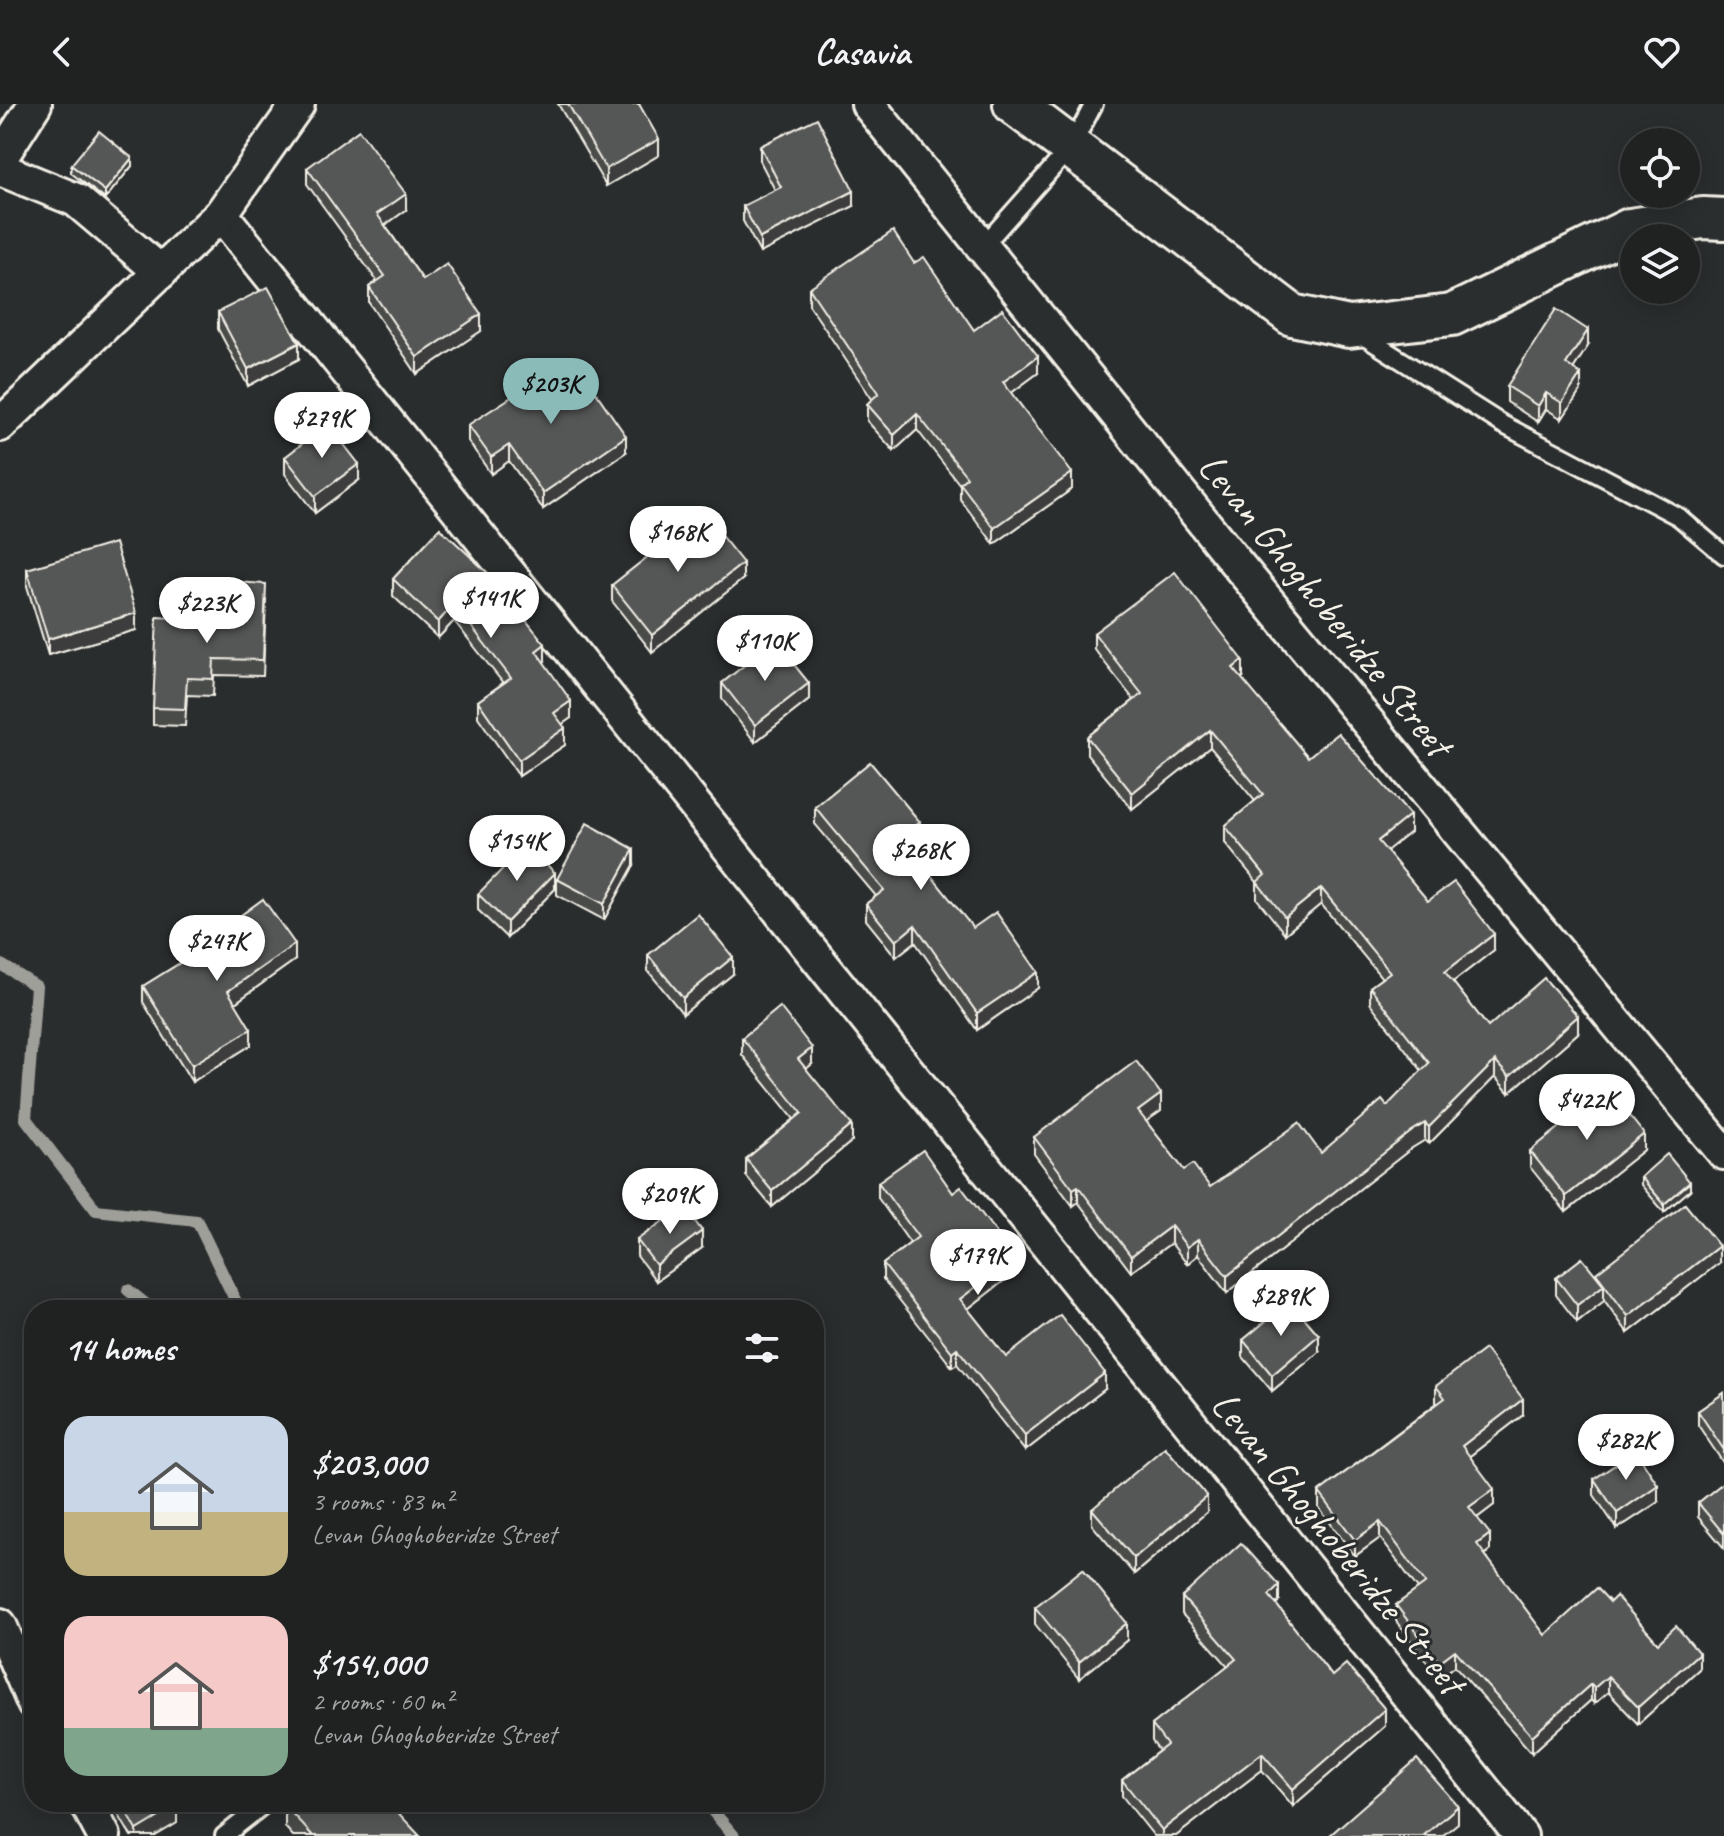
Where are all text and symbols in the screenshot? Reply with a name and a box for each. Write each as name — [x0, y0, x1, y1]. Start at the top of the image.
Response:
text: Casavia — [814, 29, 910, 75]
icon: back — [40, 30, 84, 74]
icon: heart — [1640, 30, 1684, 74]
map controls — [1620, 128, 1700, 304]
button: locate — [1620, 128, 1700, 208]
button: layers — [1620, 224, 1700, 304]
pin: $203K — [495, 358, 607, 426]
text: $203K — [521, 367, 581, 400]
pin: $279K — [266, 392, 378, 460]
text: $279K — [292, 401, 352, 434]
street label: Levan Ghoghoberidze Street — [1187, 443, 1467, 771]
pin: $168K — [622, 506, 734, 574]
text: $168K — [648, 515, 708, 548]
pin: $141K — [435, 572, 547, 640]
pin: $223K — [151, 577, 263, 645]
text: $141K — [461, 581, 521, 614]
text: $223K — [177, 586, 237, 619]
pin: $110K — [709, 615, 821, 683]
text: $110K — [735, 624, 795, 657]
pin: $154K — [461, 815, 573, 883]
text: $154K — [487, 824, 547, 857]
pin: $268K — [865, 824, 977, 892]
text: $268K — [891, 833, 951, 866]
pin: $247K — [161, 915, 273, 983]
text: $247K — [187, 924, 247, 957]
pin: $422K — [1531, 1074, 1643, 1142]
text: $422K — [1557, 1083, 1617, 1116]
pin: $209K — [614, 1168, 726, 1236]
text: $209K — [640, 1177, 700, 1210]
pin: $179K — [922, 1229, 1034, 1297]
text: $179K — [948, 1238, 1008, 1271]
pin: $289K — [1225, 1270, 1337, 1338]
text: $289K — [1251, 1279, 1311, 1312]
icon: filters — [740, 1326, 784, 1370]
text: 14 homes — [64, 1327, 175, 1370]
street label: Levan Ghoghoberidze Street — [1200, 1381, 1480, 1709]
pin: $282K — [1570, 1414, 1682, 1482]
text: $282K — [1596, 1423, 1656, 1456]
text: $203,000 — [312, 1442, 426, 1485]
icon: home — [128, 1448, 224, 1544]
text: 3 rooms · 83 m² — [312, 1485, 453, 1518]
text: Levan Ghoghoberidze Street — [312, 1518, 556, 1551]
text: $154,000 — [312, 1642, 425, 1685]
icon: home — [128, 1648, 224, 1744]
text: 2 rooms · 60 m² — [312, 1685, 453, 1718]
text: Levan Ghoghoberidze Street — [312, 1718, 556, 1751]

